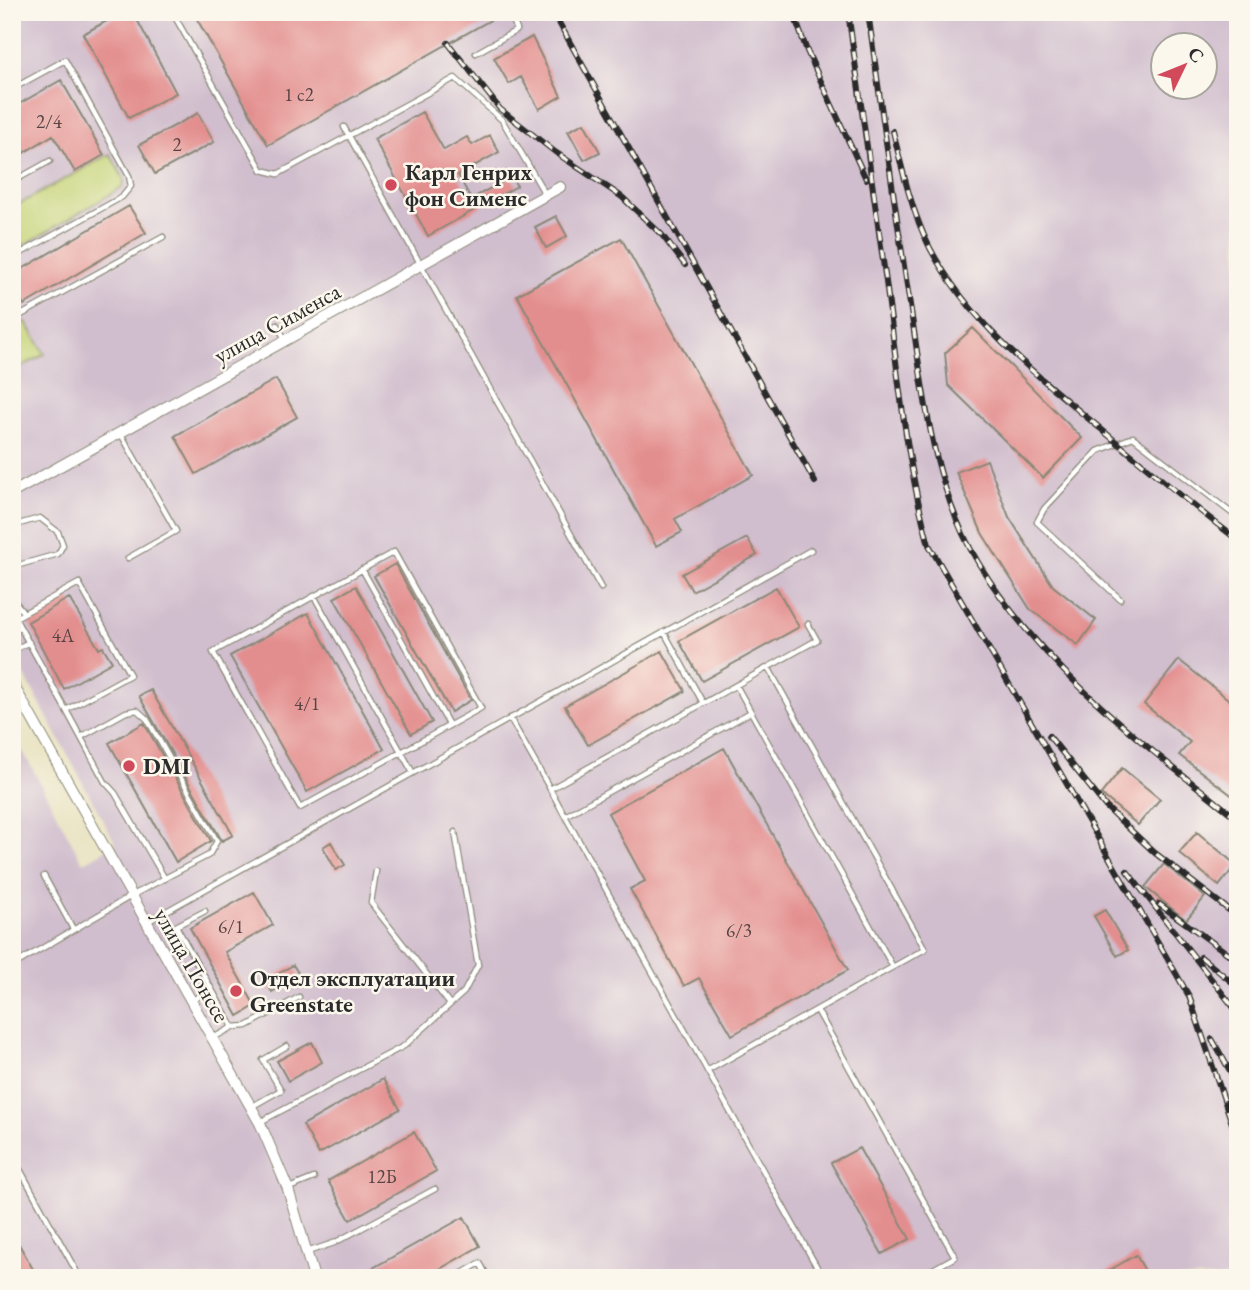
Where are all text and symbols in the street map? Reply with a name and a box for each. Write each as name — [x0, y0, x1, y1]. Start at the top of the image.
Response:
north arrow — [1148, 32, 1218, 102]
text: С — [1182, 41, 1210, 68]
house number: 1 с2 — [284, 82, 314, 107]
house number: 2/4 — [36, 109, 63, 134]
house number: 2 — [172, 132, 182, 157]
place label: Карл Генрих фон Сименс — [405, 157, 533, 213]
marker: Карл Генрих фон Сименс — [383, 177, 399, 193]
street label: улица Сименса — [208, 275, 346, 370]
house number: 4А — [52, 623, 75, 648]
house number: 4/1 — [294, 691, 320, 716]
place label: DMI — [143, 751, 190, 781]
marker: DMI — [121, 758, 137, 774]
street label: улица Понссе — [147, 902, 237, 1028]
house number: 6/1 — [218, 914, 244, 939]
house number: 6/3 — [726, 918, 752, 943]
place label: Отдел эксплуатации Greenstate — [250, 963, 455, 1019]
marker: Отдел эксплуатации Greenstate — [228, 983, 244, 999]
house number: 12Б — [367, 1164, 397, 1189]

